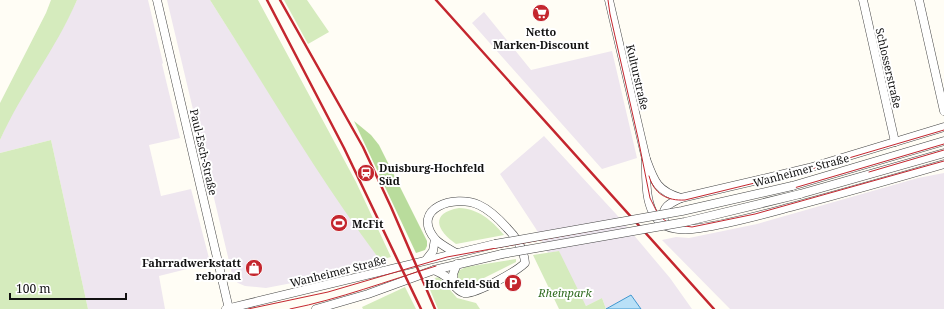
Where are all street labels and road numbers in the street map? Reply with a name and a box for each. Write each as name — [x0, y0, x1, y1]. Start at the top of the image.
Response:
street label: Schlosserstraße — [872, 26, 906, 110]
street label: Kulturstraße — [623, 43, 653, 111]
street label: Paul-Esch-Straße — [187, 107, 221, 197]
street label: Wanheimer Straße — [751, 150, 851, 190]
street label: Wanheimer Straße — [288, 252, 388, 290]

